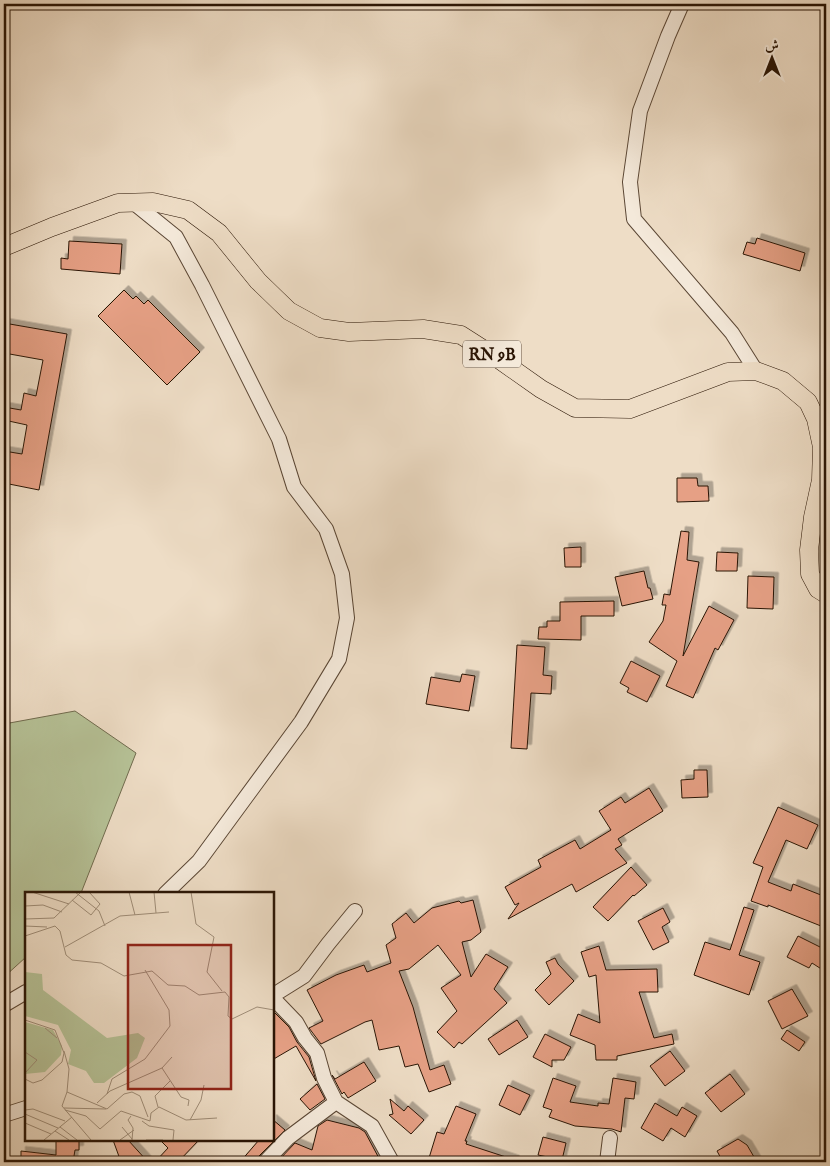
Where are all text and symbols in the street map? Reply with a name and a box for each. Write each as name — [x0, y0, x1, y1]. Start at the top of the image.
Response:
north arrow — [748, 32, 798, 82]
text: ش — [765, 37, 779, 55]
road number: RN 9B — [463, 340, 521, 368]
inset map — [25, 892, 274, 1141]

